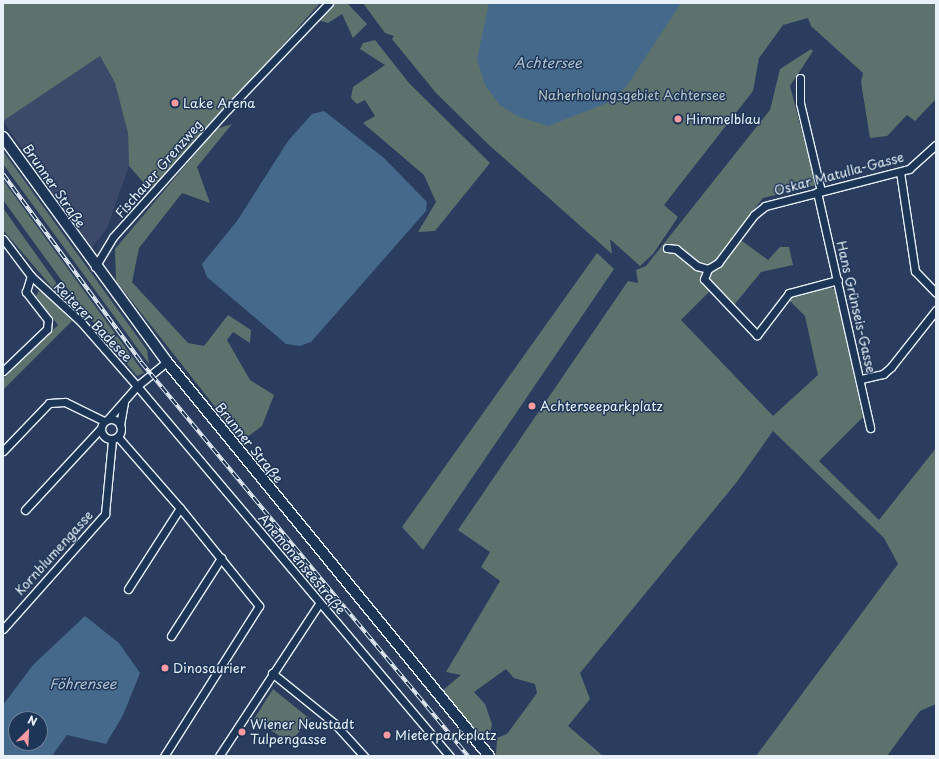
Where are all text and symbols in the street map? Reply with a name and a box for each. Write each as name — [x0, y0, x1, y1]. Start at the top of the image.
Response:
water label: Achtersee — [514, 55, 582, 71]
park label: Naherholungsgebiet Achtersee — [537, 87, 727, 103]
place label: Lake Arena — [183, 95, 255, 111]
marker: Lake Arena — [170, 98, 180, 108]
place label: Himmelblau — [686, 111, 761, 127]
marker: Himmelblau — [673, 114, 683, 124]
street label: Fischauer Grenzweg — [112, 116, 206, 222]
street label: Brunner Straße — [19, 141, 89, 231]
street label: Oskar Matulla-Gasse — [772, 149, 906, 199]
street label: Hans Grünseis-Gasse — [833, 239, 879, 375]
street label: Reiterer Badesee — [51, 278, 135, 366]
place label: Achterseeparkplatz — [540, 398, 663, 414]
street label: Brunner Straße — [212, 399, 286, 487]
marker: Achterseeparkplatz — [527, 401, 537, 411]
street label: Kornblumengasse — [12, 507, 96, 599]
street label: Anemonenseestraße — [255, 510, 349, 618]
place label: Dinosaurier — [173, 660, 246, 676]
marker: Dinosaurier — [160, 663, 170, 673]
water label: Föhrensee — [49, 676, 117, 692]
north arrow — [8, 711, 48, 751]
text: N — [25, 711, 40, 730]
place label: Wiener Neustadt Tulpengasse — [250, 717, 355, 748]
marker: Wiener Neustadt Tulpengasse — [237, 727, 247, 737]
place label: Mieterparkplatz — [395, 727, 497, 743]
marker: Mieterparkplatz — [382, 730, 392, 740]

